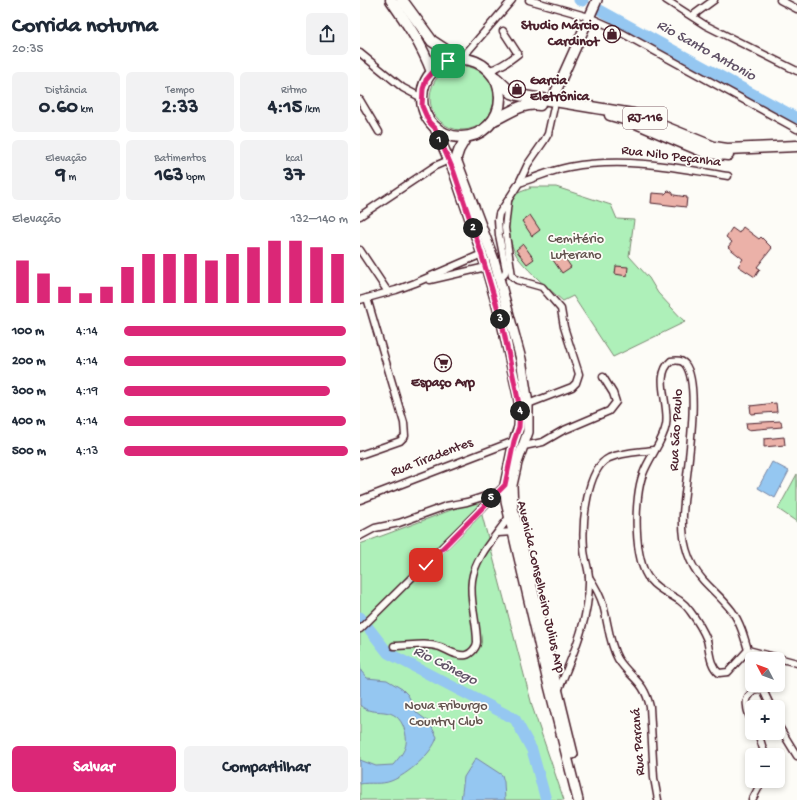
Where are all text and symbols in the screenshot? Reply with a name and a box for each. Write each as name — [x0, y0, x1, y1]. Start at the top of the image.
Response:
button: share — [306, 13, 348, 55]
text: Corrida noturna — [12, 14, 158, 40]
water label: Rio Santo Antonio — [653, 16, 760, 86]
place label: Studio Márcio Cardinot — [521, 18, 600, 51]
shop icon: Studio Márcio Cardinot — [602, 24, 622, 44]
text: 20:35 — [12, 42, 43, 57]
pin — [431, 44, 465, 78]
icon: arrive — [437, 50, 459, 72]
place label: Garcia Eletrônica — [530, 73, 590, 106]
shop icon: Garcia Eletrônica — [507, 79, 527, 99]
text: Distância — [45, 85, 87, 97]
text: Tempo — [166, 85, 194, 97]
text: Ritmo — [281, 85, 307, 97]
text: 0.60 — [39, 97, 78, 120]
text: 2:33 — [162, 97, 198, 120]
text: 4:15 — [268, 97, 302, 120]
text: km — [78, 104, 93, 116]
text: /km — [302, 104, 320, 116]
road number: RJ-116 — [623, 107, 667, 129]
pin: 1 — [429, 130, 449, 150]
text: 1 — [437, 134, 441, 146]
street label: Rua Nilo Peçanha — [620, 142, 723, 172]
text: Elevação — [45, 153, 87, 165]
text: Batimentos — [154, 153, 206, 165]
text: kcal — [285, 153, 303, 165]
text: 9 — [56, 165, 66, 188]
text: 163 — [155, 165, 183, 188]
text: 37 — [284, 165, 304, 188]
text: m — [66, 172, 76, 184]
text: bpm — [183, 172, 205, 184]
text: Elevação — [12, 212, 61, 227]
text: 132–140 m — [291, 212, 348, 227]
pin: 2 — [463, 218, 483, 238]
text: 2 — [470, 222, 476, 234]
park label: Cemitério Luterano — [548, 231, 604, 264]
pin: 3 — [490, 309, 510, 329]
text: 3 — [497, 313, 503, 325]
text: 100 m — [12, 324, 44, 339]
text: 4:14 — [76, 324, 98, 339]
supermarket icon: Espaço Arp — [433, 353, 453, 373]
text: 200 m — [12, 354, 45, 369]
text: 4:14 — [76, 354, 98, 369]
place label: Espaço Arp — [411, 375, 475, 392]
text: 300 m — [12, 384, 46, 399]
text: 4:19 — [76, 384, 98, 399]
street label: Rua São Paulo — [666, 388, 688, 472]
pin: 4 — [510, 401, 530, 421]
text: 4 — [517, 405, 523, 417]
text: 400 m — [12, 414, 45, 429]
text: 4:14 — [76, 414, 98, 429]
street label: Rua Tiradentes — [389, 434, 476, 481]
text: 500 m — [12, 444, 46, 459]
text: 4:13 — [76, 444, 98, 459]
pin: 5 — [481, 488, 501, 508]
text: 5 — [488, 492, 494, 504]
street label: Avenida Conselheiro Julius Arp — [512, 499, 568, 675]
pin — [409, 548, 443, 582]
icon: check — [415, 554, 437, 576]
water label: Rio Cônego — [410, 642, 481, 690]
north arrow — [745, 652, 785, 692]
map controls — [745, 652, 785, 788]
park label: Nova Friburgo Country Club — [405, 698, 487, 731]
button: + — [745, 700, 785, 740]
street label: Rua Paraná — [628, 706, 650, 776]
button: Salvar — [12, 746, 176, 792]
button: Compartilhar — [184, 746, 348, 792]
button: − — [745, 748, 785, 788]

